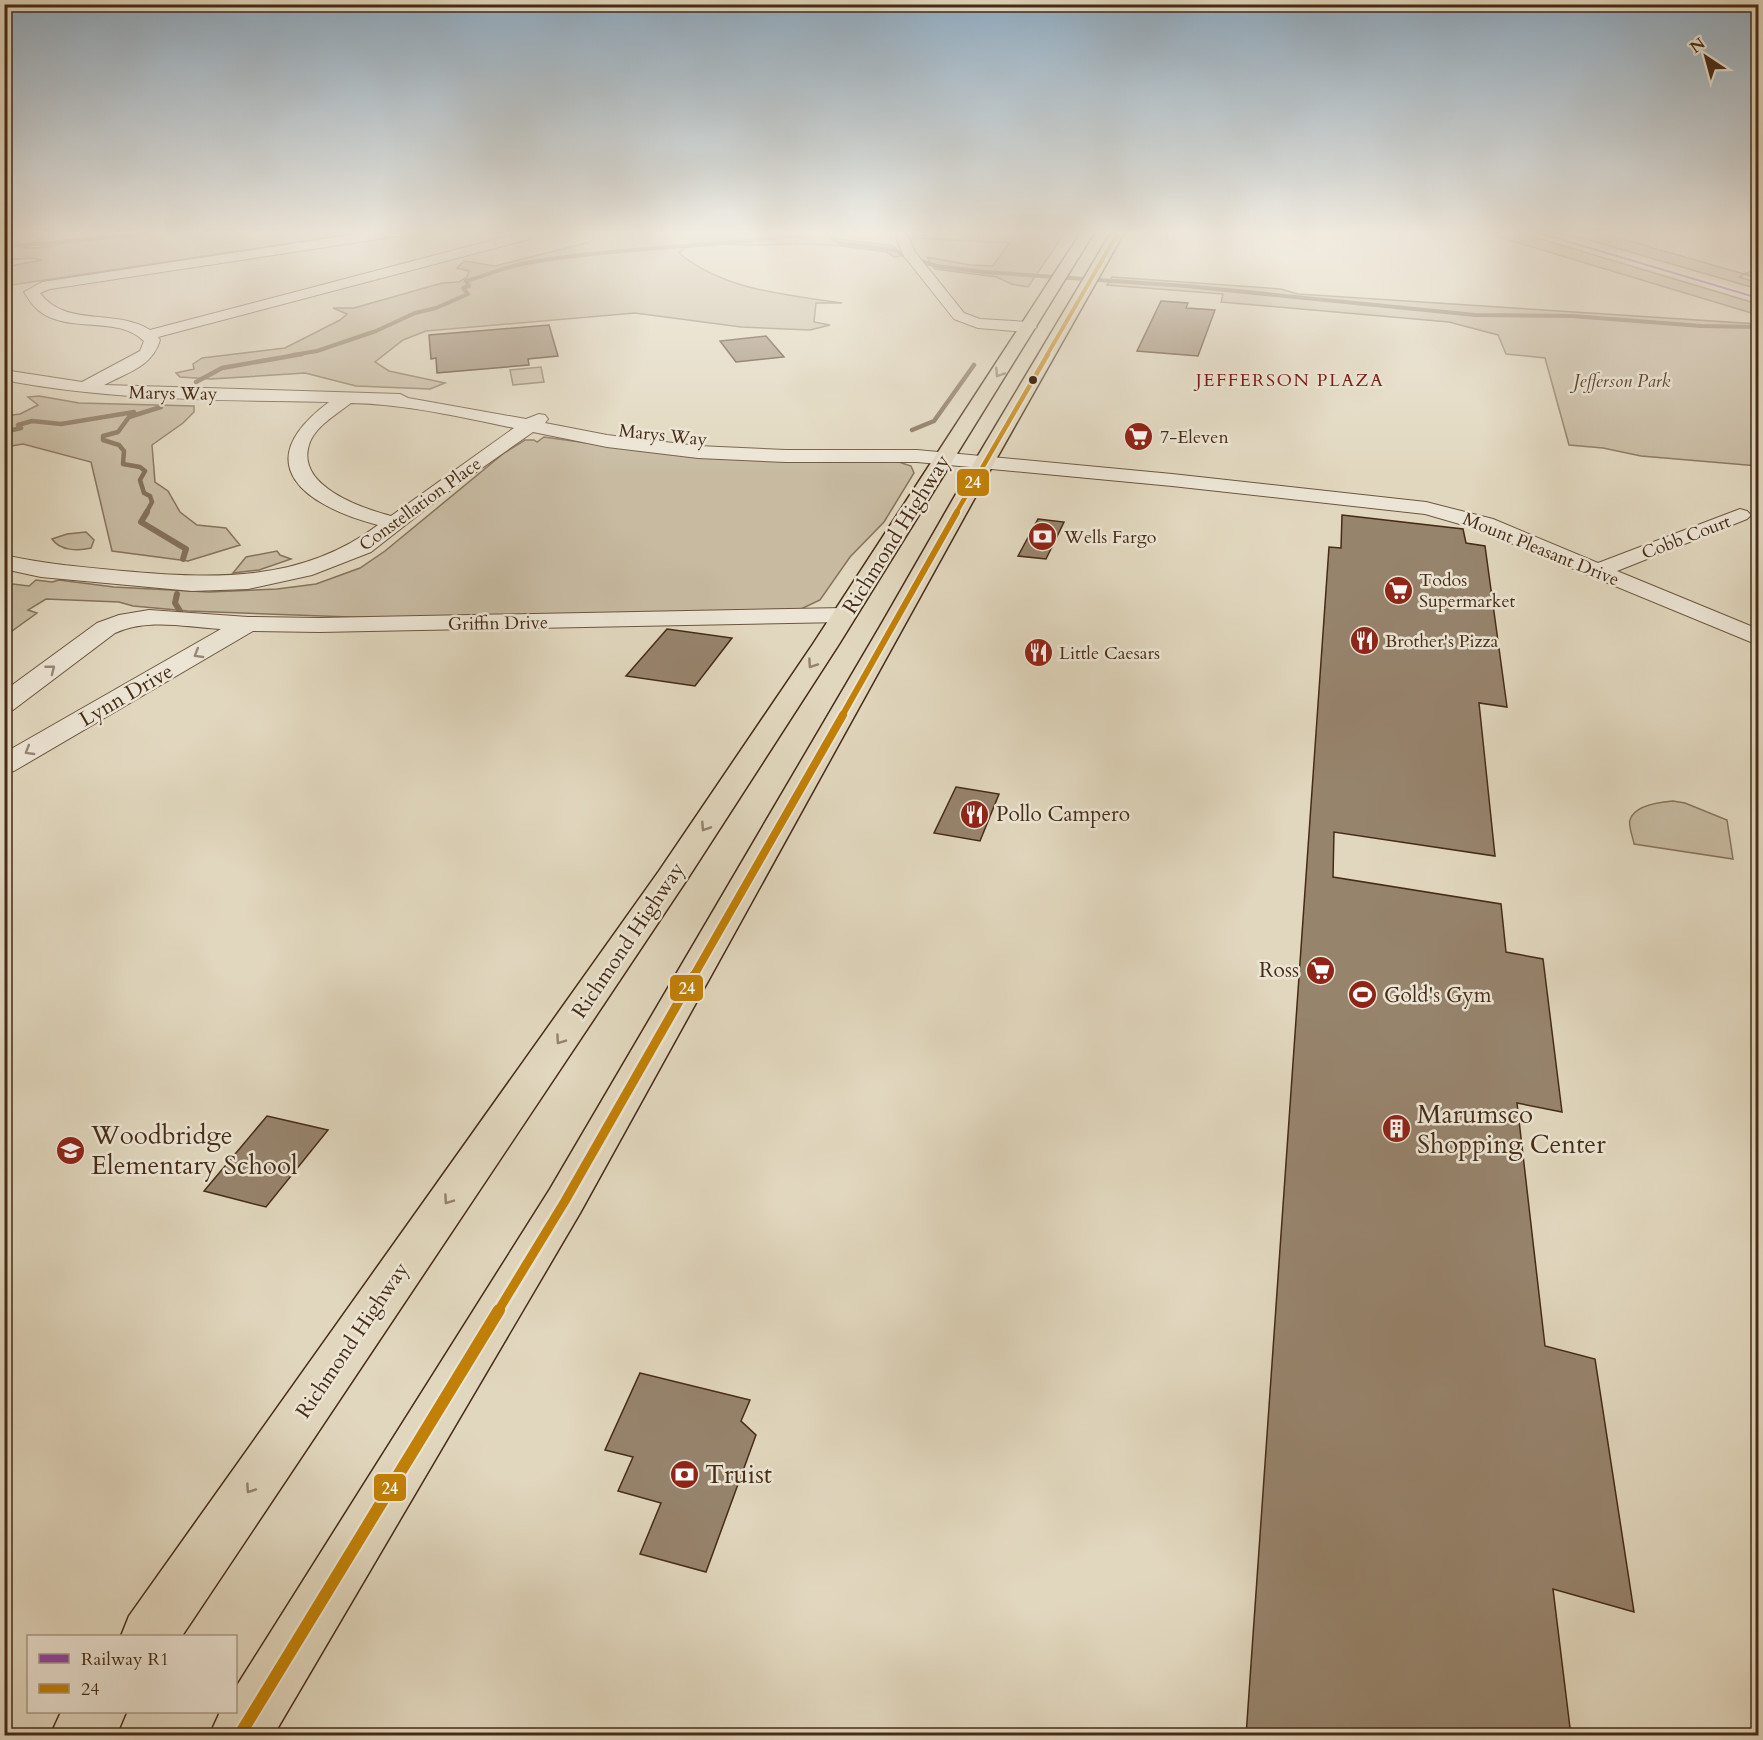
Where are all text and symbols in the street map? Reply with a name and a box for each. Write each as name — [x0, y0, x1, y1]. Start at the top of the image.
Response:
north arrow — [1676, 27, 1736, 87]
text: N — [1686, 33, 1710, 59]
one-way arrow — [995, 367, 1006, 378]
district label: JEFFERSON PLAZA — [1193, 368, 1384, 393]
park label: Jefferson Park — [1570, 369, 1671, 394]
unlabelled marker — [1027, 374, 1039, 386]
street label: Marys Way — [128, 380, 218, 407]
street label: Marys Way — [617, 418, 709, 453]
supermarket icon: 7-Eleven — [1123, 421, 1155, 453]
place label: 7-Eleven — [1160, 425, 1229, 450]
street label: Richmond Highway — [836, 449, 957, 620]
street label: Constellation Place — [354, 452, 486, 557]
line badge: 24 — [956, 468, 990, 497]
text: 24 — [965, 472, 981, 494]
street label: Mount Pleasant Drive — [1459, 507, 1623, 592]
street label: Cobb Court — [1638, 509, 1734, 566]
bank icon: Wells Fargo — [1027, 521, 1059, 553]
place label: Wells Fargo — [1063, 525, 1157, 550]
place label: Todos Supermarket — [1419, 568, 1516, 614]
supermarket icon: Todos Supermarket — [1382, 574, 1414, 606]
street label: Griffin Drive — [448, 610, 548, 637]
restaurant icon: Brother's Pizza — [1348, 625, 1380, 657]
place label: Brother's Pizza — [1385, 629, 1499, 654]
restaurant icon: Little Caesars — [1022, 637, 1054, 669]
place label: Little Caesars — [1059, 641, 1160, 666]
one-way arrow — [194, 646, 204, 658]
street label: Lynn Drive — [74, 657, 179, 734]
one-way arrow — [808, 658, 820, 668]
one-way arrow — [45, 666, 56, 677]
one-way arrow — [25, 744, 35, 755]
restaurant icon: Pollo Campero — [959, 798, 991, 830]
place label: Pollo Campero — [996, 800, 1130, 829]
one-way arrow — [701, 820, 712, 831]
street label: Richmond Highway — [565, 856, 692, 1024]
supermarket icon: Ross — [1304, 954, 1336, 986]
place label: Ross — [1259, 956, 1299, 985]
line badge: 24 — [669, 974, 704, 1002]
text: 24 — [679, 978, 695, 1000]
sports icon: Gold's Gym — [1347, 979, 1379, 1011]
place label: Gold's Gym — [1384, 981, 1492, 1010]
one-way arrow — [556, 1033, 567, 1044]
place label: Marumsco Shopping Center — [1417, 1097, 1606, 1162]
building icon: Marumsco Shopping Center — [1380, 1113, 1412, 1145]
place label: Woodbridge Elementary School — [90, 1118, 298, 1183]
school or university icon: Woodbridge Elementary School — [54, 1134, 86, 1166]
one-way arrow — [444, 1194, 455, 1205]
street label: Richmond Highway — [289, 1256, 416, 1424]
place label: Truist — [705, 1457, 772, 1492]
bank icon: Truist — [668, 1458, 700, 1490]
line badge: 24 — [373, 1473, 407, 1502]
text: 24 — [382, 1478, 398, 1500]
one-way arrow — [246, 1482, 257, 1493]
legend — [27, 1635, 237, 1713]
text: Railway R1 — [81, 1647, 169, 1672]
text: 24 — [81, 1677, 99, 1702]

